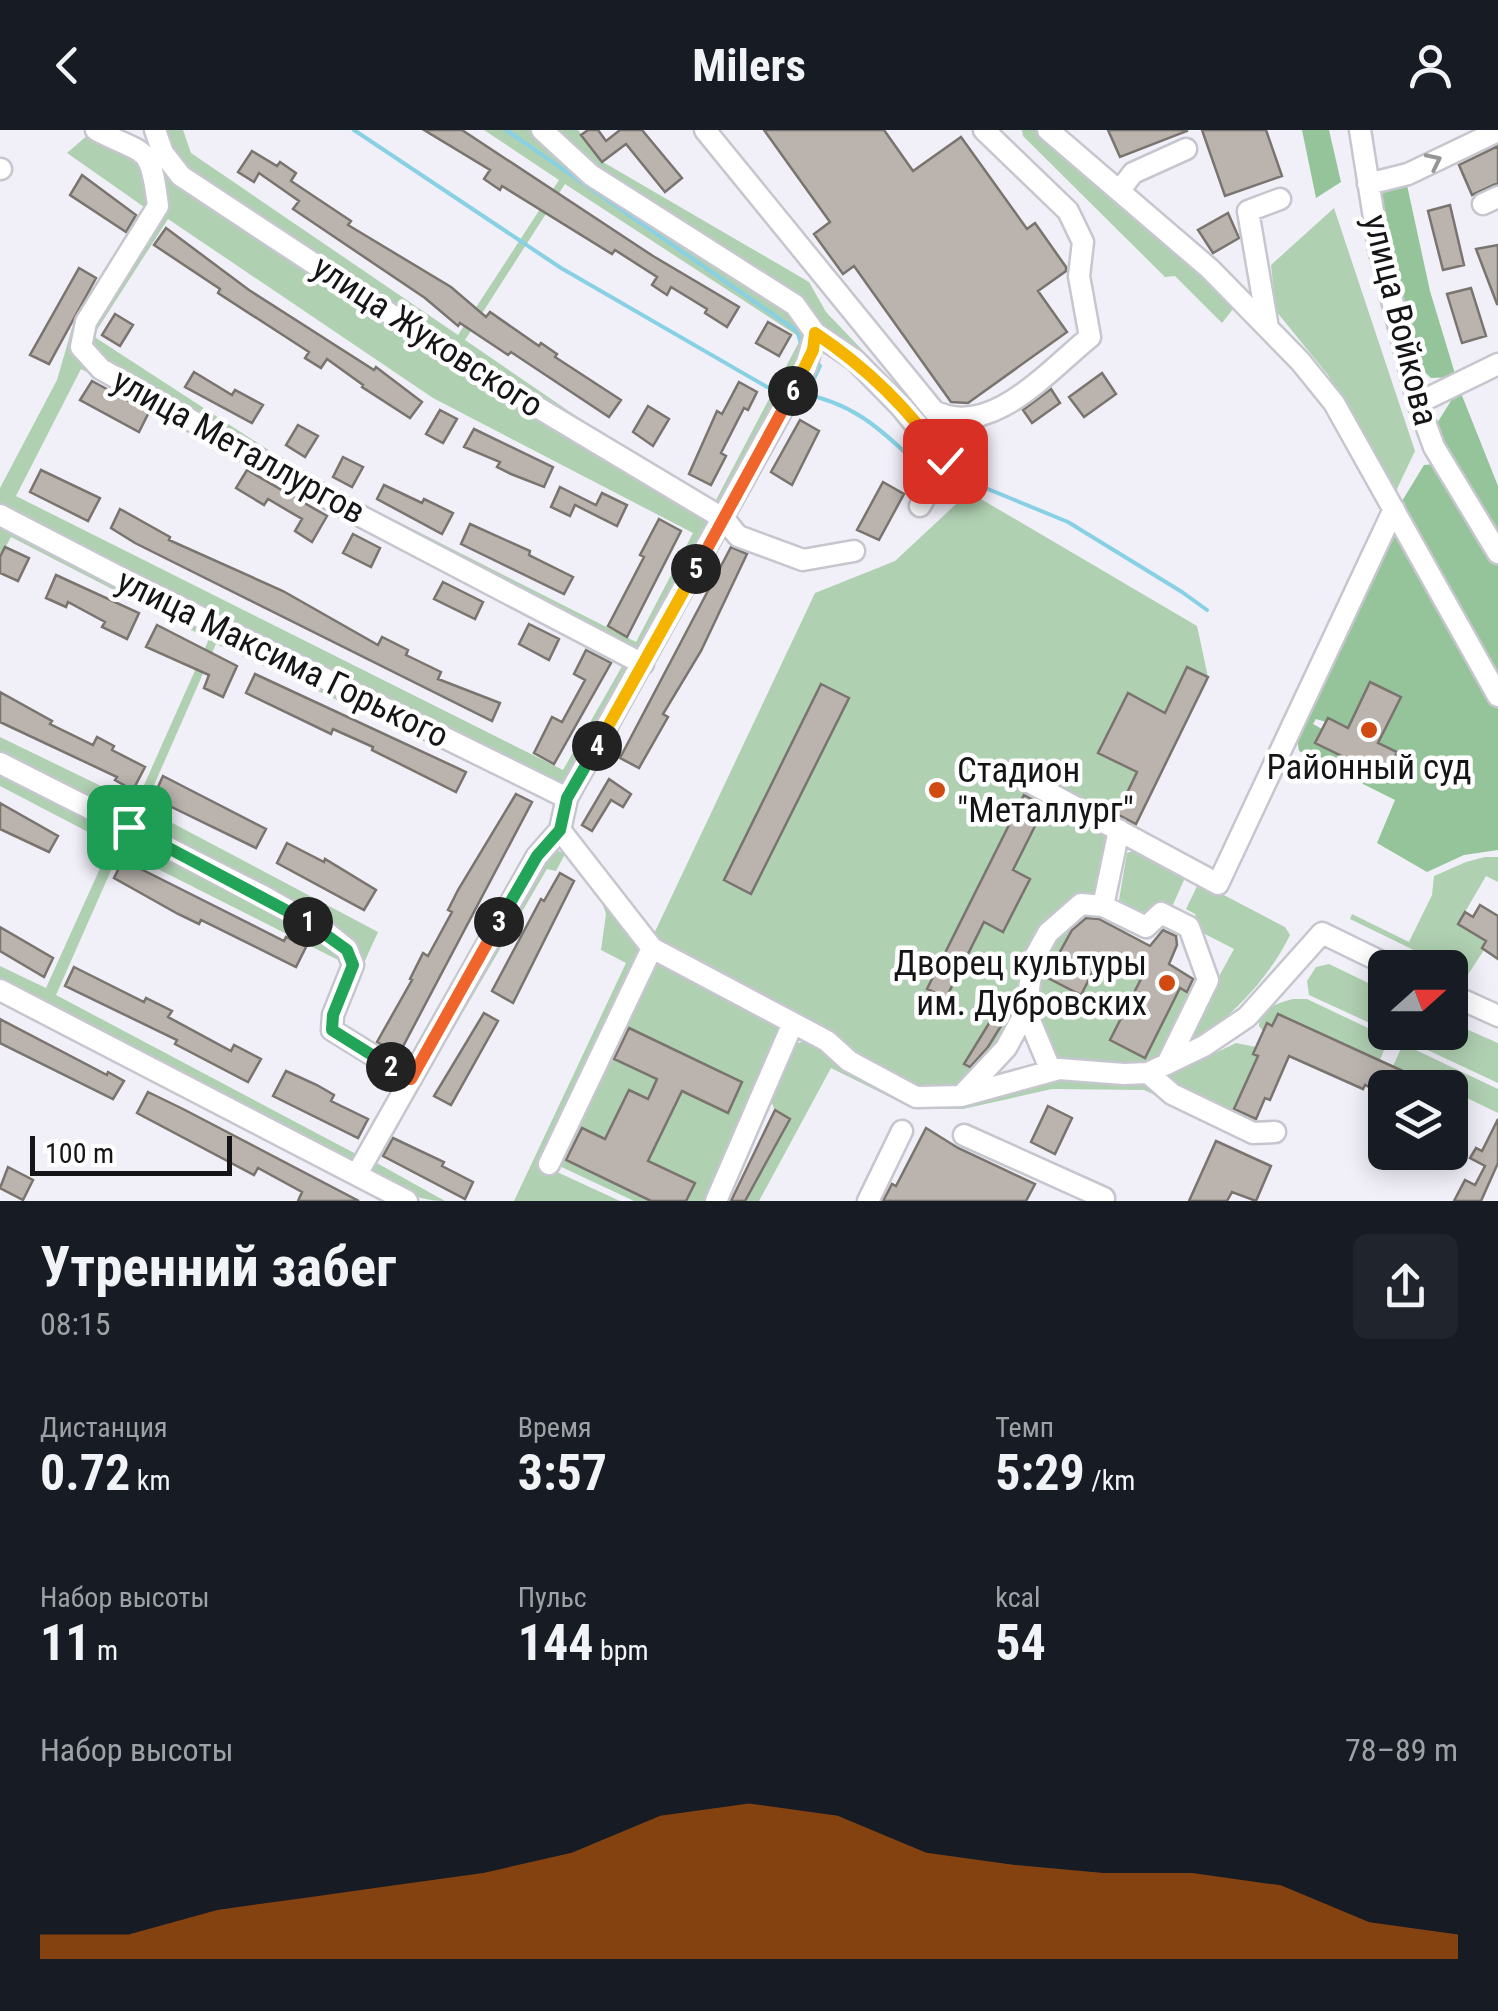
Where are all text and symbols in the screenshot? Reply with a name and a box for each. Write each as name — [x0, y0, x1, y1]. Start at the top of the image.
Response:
icon: back — [40, 38, 95, 93]
icon: person — [1403, 38, 1458, 93]
text: Milers — [692, 39, 806, 92]
one-way arrow — [1424, 154, 1442, 173]
street label: улица Войкова — [1355, 211, 1446, 430]
street label: улица Жуковского — [305, 247, 551, 426]
street label: улица Металлургов — [105, 360, 372, 533]
pin: 6 — [768, 366, 818, 416]
text: 6 — [786, 374, 800, 407]
pin — [903, 419, 988, 504]
icon: check — [918, 434, 973, 489]
pin: 5 — [671, 544, 721, 594]
text: 5 — [689, 552, 703, 585]
street label: улица Максима Горького — [110, 560, 455, 757]
marker: Районный суд — [1358, 719, 1380, 741]
pin: 4 — [572, 721, 622, 771]
text: 4 — [590, 729, 604, 762]
place label: Районный суд — [1266, 747, 1472, 788]
place label: Стадион "Металлург" — [957, 750, 1134, 831]
marker: Стадион "Металлург" — [926, 779, 948, 801]
pin — [87, 785, 172, 870]
icon: arrive — [102, 800, 157, 855]
pin: 1 — [283, 897, 333, 947]
pin: 3 — [474, 897, 524, 947]
text: 1 — [301, 905, 315, 938]
text: 3 — [492, 905, 506, 938]
place label: Дворец культуры им. Дубровских — [894, 943, 1147, 1024]
north arrow — [1368, 950, 1468, 1050]
map controls — [1368, 950, 1468, 1170]
marker: Дворец культуры им. Дубровских — [1156, 972, 1178, 994]
pin: 2 — [366, 1042, 416, 1092]
text: 2 — [384, 1050, 398, 1083]
button: layers — [1368, 1070, 1468, 1170]
scale bar — [30, 1131, 232, 1176]
text: 100 m — [45, 1137, 114, 1170]
button: share — [1353, 1234, 1458, 1339]
text: Утренний забег — [40, 1235, 396, 1299]
text: 08:15 — [40, 1305, 111, 1343]
text: Дистанция — [40, 1411, 167, 1444]
text: Время — [518, 1411, 591, 1444]
text: Темп — [995, 1411, 1054, 1444]
text: 0.72 — [40, 1444, 130, 1502]
text: 3:57 — [518, 1444, 607, 1502]
text: 5:29 — [995, 1444, 1085, 1502]
text: km — [130, 1464, 170, 1497]
text: /km — [1085, 1464, 1135, 1497]
text: Набор высоты — [40, 1581, 209, 1614]
text: Пульс — [518, 1581, 587, 1614]
text: kcal — [995, 1581, 1040, 1614]
text: 11 — [40, 1614, 91, 1672]
text: 144 — [518, 1614, 593, 1672]
text: 54 — [995, 1614, 1046, 1672]
text: m — [91, 1634, 118, 1667]
text: bpm — [593, 1634, 649, 1667]
text: Набор высоты — [40, 1731, 234, 1769]
text: 78–89 m — [1345, 1731, 1458, 1769]

